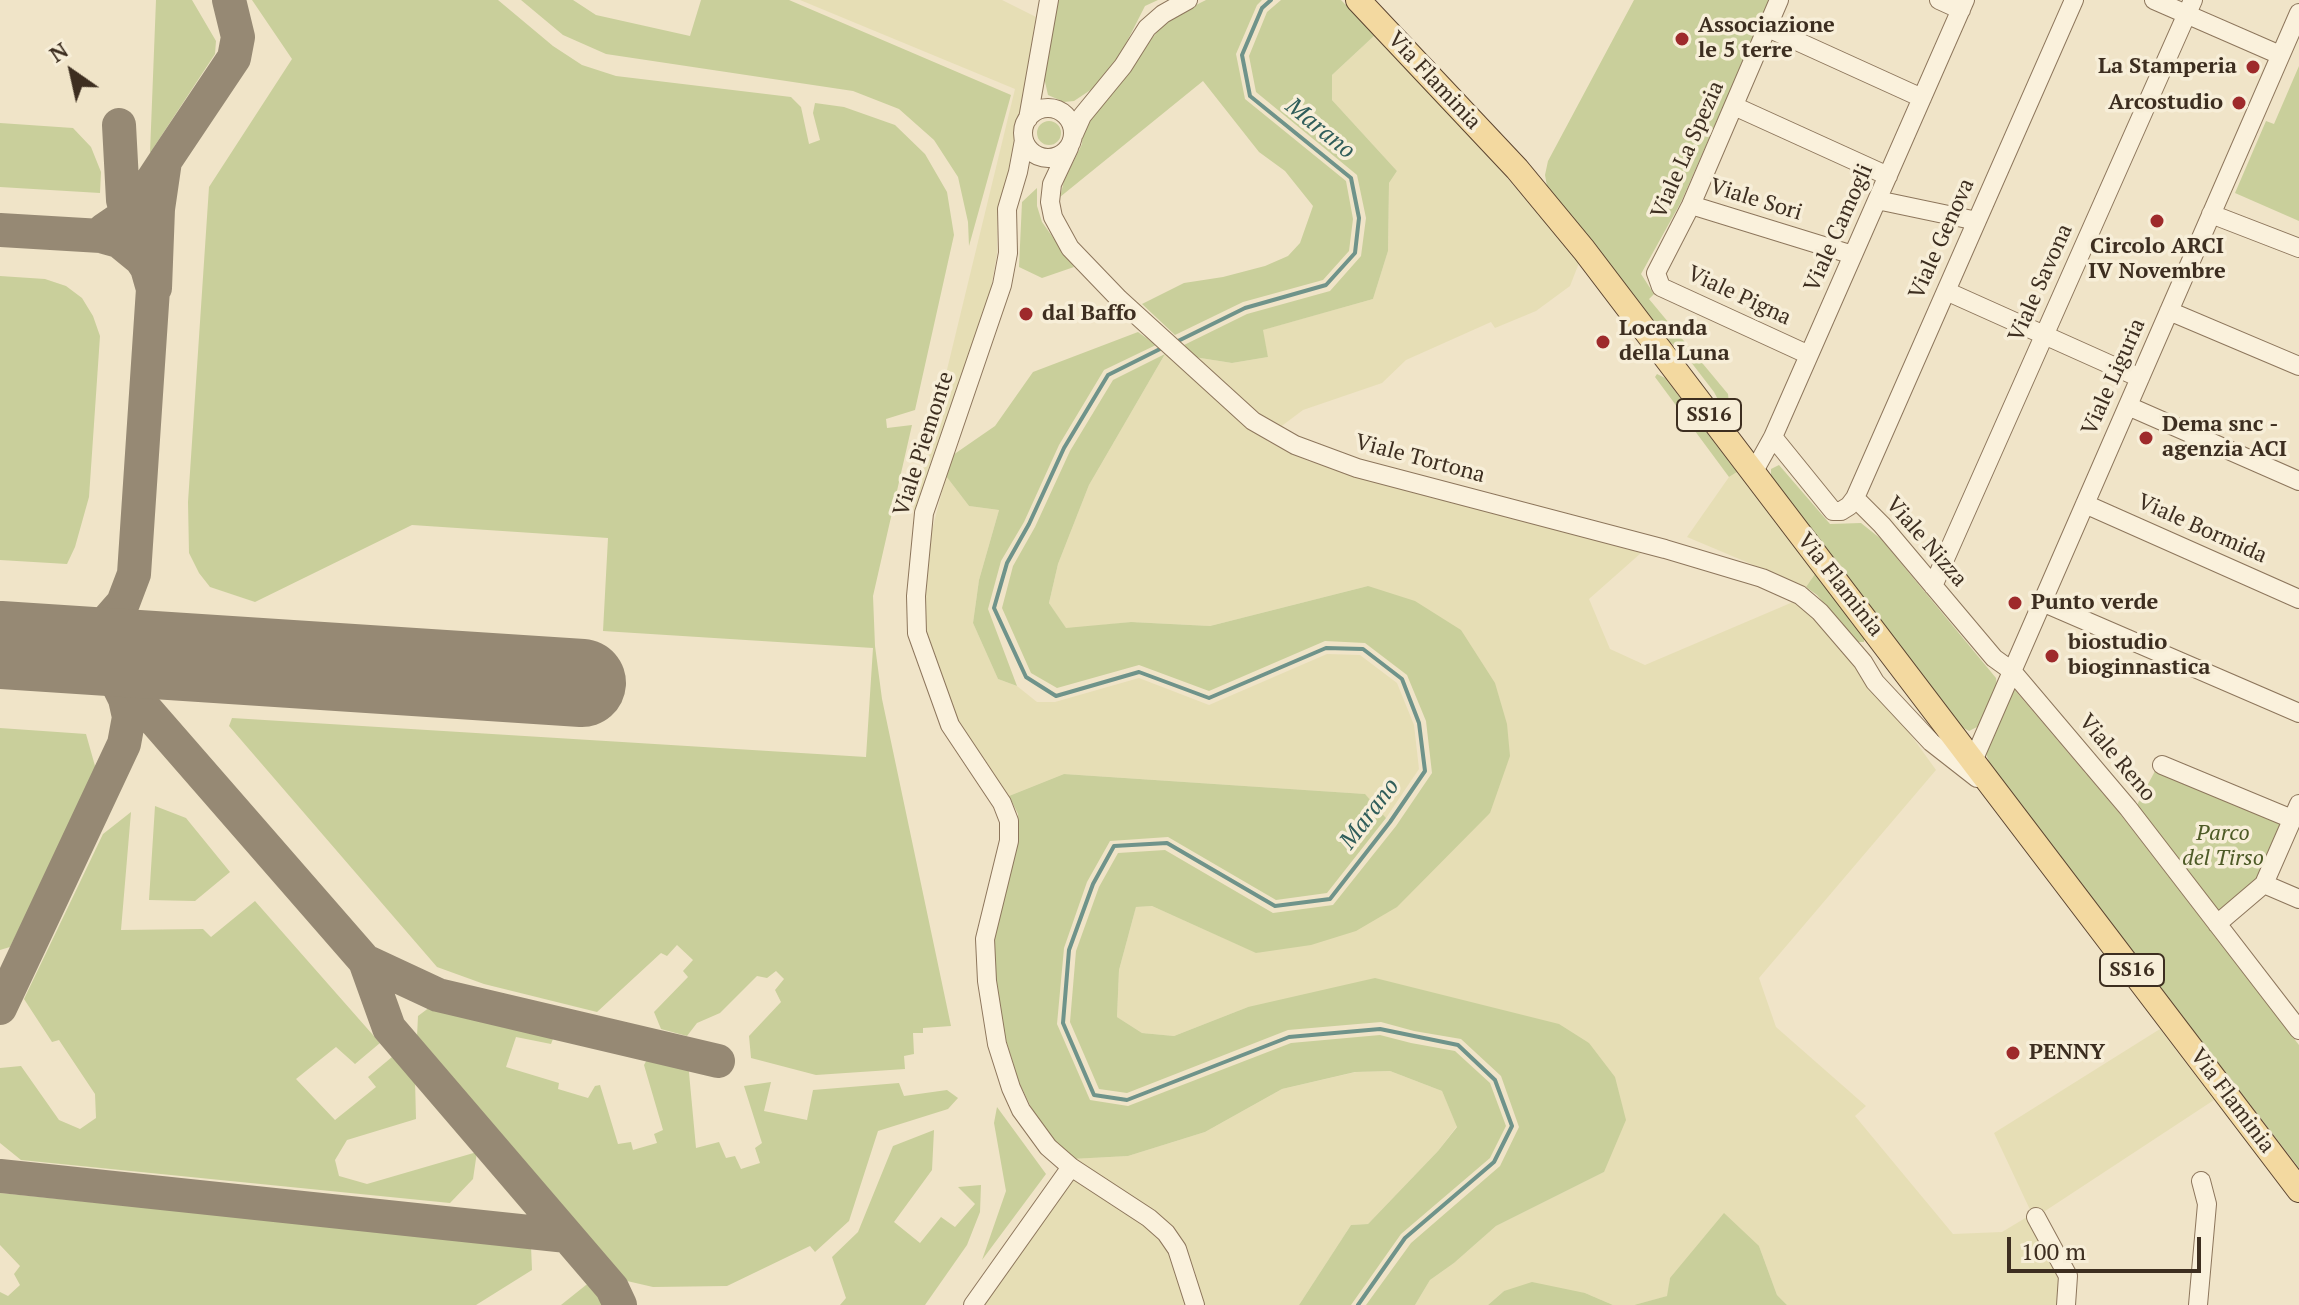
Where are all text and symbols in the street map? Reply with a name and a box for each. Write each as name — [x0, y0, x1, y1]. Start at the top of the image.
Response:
place label: Associazione le 5 terre — [1698, 13, 1835, 64]
street label: Via Flaminia — [1382, 27, 1486, 135]
marker: Associazione le 5 terre — [1673, 30, 1691, 48]
north arrow — [32, 32, 112, 112]
text: N — [43, 35, 73, 68]
place label: La Stamperia — [2098, 54, 2237, 80]
marker: La Stamperia — [2244, 58, 2262, 76]
street label: Viale La Spezia — [1646, 77, 1730, 223]
place label: Arcostudio — [2108, 90, 2223, 116]
water label: Marano — [1279, 92, 1361, 166]
marker: Arcostudio — [2230, 94, 2248, 112]
street label: Viale Camogli — [1799, 160, 1879, 296]
street label: Viale Sori — [1707, 174, 1805, 226]
street label: Viale Genova — [1904, 175, 1980, 303]
marker: Circolo ARCI IV Novembre — [2148, 212, 2166, 230]
street label: Viale Savona — [2003, 220, 2079, 346]
place label: Circolo ARCI IV Novembre — [2088, 234, 2226, 286]
street label: Viale Pigna — [1683, 261, 1795, 331]
place label: dal Baffo — [1042, 301, 1136, 327]
marker: dal Baffo — [1017, 305, 1035, 323]
street label: Viale Liguria — [2077, 315, 2151, 439]
place label: Locanda della Luna — [1619, 316, 1730, 368]
marker: Locanda della Luna — [1594, 333, 1612, 351]
street label: Viale Piemonte — [888, 369, 960, 519]
road number: SS16 — [1677, 399, 1741, 431]
place label: Dema snc - agenzia ACI — [2162, 412, 2287, 464]
street label: Viale Tortona — [1352, 429, 1488, 489]
marker: Dema snc - agenzia ACI — [2137, 429, 2155, 447]
street label: Viale Bormida — [2133, 489, 2271, 569]
street label: Viale Nizza — [1880, 492, 1972, 592]
street label: Via Flaminia — [1791, 528, 1889, 642]
place label: Punto verde — [2031, 590, 2158, 616]
marker: Punto verde — [2006, 594, 2024, 612]
place label: biostudio bioginnastica — [2068, 630, 2211, 682]
marker: biostudio bioginnastica — [2043, 647, 2061, 665]
street label: Viale Reno — [2073, 709, 2161, 807]
water label: Marano — [1334, 773, 1406, 855]
park label: Parco del Tirso — [2182, 821, 2264, 872]
road number: SS16 — [2100, 954, 2164, 986]
place label: PENNY — [2029, 1040, 2105, 1066]
street label: Via Flaminia — [2184, 1043, 2280, 1159]
marker: PENNY — [2004, 1044, 2022, 1062]
scale bar — [2011, 1221, 2205, 1271]
text: 100 m — [2021, 1235, 2086, 1267]

